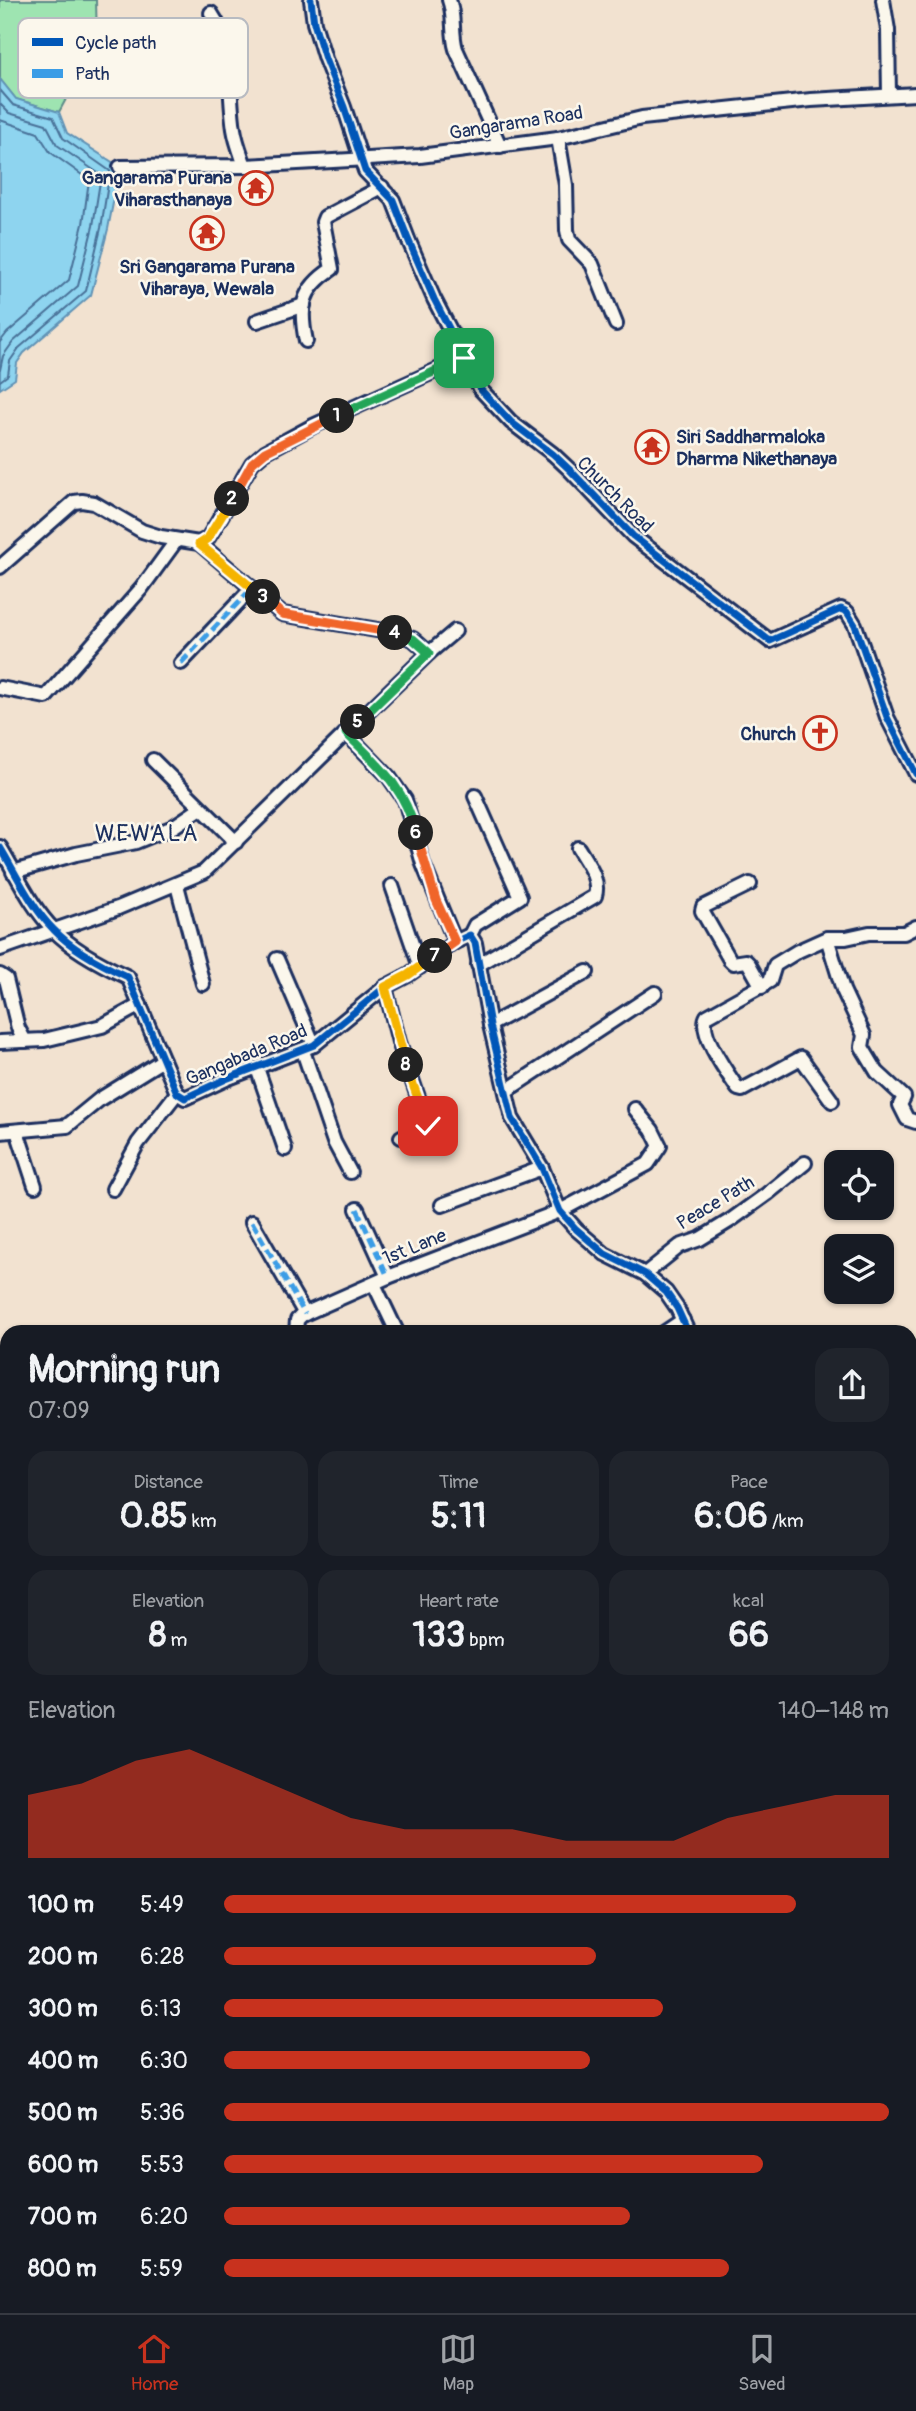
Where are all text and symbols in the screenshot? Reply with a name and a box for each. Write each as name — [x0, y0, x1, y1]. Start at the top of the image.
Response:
legend — [18, 18, 248, 98]
text: Cycle path — [75, 31, 156, 55]
text: Path — [75, 62, 110, 86]
street label: Gangarama Road — [448, 101, 585, 145]
place label: Gangarama Purana Viharasthanaya — [82, 166, 232, 212]
temple icon: Gangarama Purana Viharasthanaya — [237, 169, 275, 207]
temple icon: Sri Gangarama Purana Viharaya, Wewala — [188, 214, 226, 252]
place label: Sri Gangarama Purana Viharaya, Wewala — [119, 255, 295, 301]
pin — [434, 328, 494, 388]
icon: arrive — [445, 339, 483, 377]
pin: 1 — [320, 398, 354, 434]
text: 1 — [333, 403, 340, 427]
place label: Siri Saddharmaloka Dharma Nikethanaya — [676, 425, 837, 471]
temple icon: Siri Saddharmaloka Dharma Nikethanaya — [633, 428, 671, 466]
street label: Church Road — [572, 451, 659, 538]
pin: 2 — [215, 482, 250, 516]
text: 2 — [226, 486, 237, 510]
pin: 3 — [246, 580, 280, 614]
text: 3 — [257, 584, 268, 608]
pin: 4 — [378, 616, 412, 650]
text: 4 — [389, 620, 400, 644]
pin: 5 — [340, 704, 376, 740]
text: 5 — [352, 709, 363, 733]
church icon: Church — [801, 714, 839, 752]
place label: Church — [740, 722, 796, 746]
pin: 6 — [398, 816, 434, 850]
district label: WEWALA — [95, 819, 199, 848]
text: 6 — [410, 820, 421, 844]
pin: 7 — [418, 939, 452, 974]
text: 7 — [429, 943, 440, 967]
street label: Gangabada Road — [182, 1019, 311, 1091]
pin: 8 — [388, 1048, 424, 1082]
text: 8 — [401, 1052, 410, 1076]
pin — [398, 1096, 458, 1156]
icon: check — [409, 1107, 447, 1145]
map controls — [824, 1150, 894, 1304]
button: locate — [824, 1150, 894, 1220]
street label: Peace Path — [672, 1170, 759, 1235]
street label: 1st Lane — [379, 1223, 450, 1271]
button: layers — [824, 1234, 894, 1304]
text: Morning run — [28, 1346, 220, 1394]
button: share — [815, 1348, 889, 1422]
text: 07:09 — [28, 1396, 90, 1425]
text: Distance — [133, 1470, 203, 1494]
text: Time — [439, 1470, 478, 1494]
text: Pace — [730, 1470, 768, 1494]
text: 0.85 — [120, 1494, 188, 1538]
text: 5:11 — [431, 1494, 486, 1538]
text: 6:06 — [694, 1494, 768, 1538]
text: km — [188, 1509, 217, 1533]
text: /km — [768, 1509, 804, 1533]
text: Elevation — [132, 1589, 204, 1613]
text: Heart rate — [418, 1589, 499, 1613]
text: kcal — [733, 1589, 764, 1613]
text: 8 — [149, 1613, 166, 1657]
text: 133 — [412, 1613, 465, 1657]
text: 66 — [728, 1613, 769, 1657]
text: m — [166, 1628, 187, 1652]
text: bpm — [465, 1628, 505, 1652]
text: Elevation — [28, 1696, 116, 1725]
text: 140–148 m — [778, 1696, 889, 1725]
text: 100 m — [28, 1890, 94, 1919]
text: 5:49 — [140, 1890, 184, 1919]
text: 200 m — [28, 1942, 98, 1971]
text: 6:28 — [140, 1942, 184, 1971]
text: 300 m — [28, 1994, 98, 2023]
text: 6:13 — [140, 1994, 181, 2023]
text: 400 m — [28, 2046, 98, 2075]
text: 6:30 — [140, 2046, 188, 2075]
text: 500 m — [28, 2098, 97, 2127]
text: 5:36 — [140, 2098, 185, 2127]
text: 600 m — [28, 2150, 98, 2179]
text: 5:53 — [140, 2150, 184, 2179]
text: 700 m — [28, 2202, 97, 2231]
text: 6:20 — [140, 2202, 188, 2231]
text: 800 m — [28, 2254, 96, 2283]
text: 5:59 — [140, 2254, 183, 2283]
tab: Home — [130, 2330, 178, 2396]
tab: Map — [439, 2330, 477, 2396]
tab: Saved — [738, 2330, 786, 2396]

